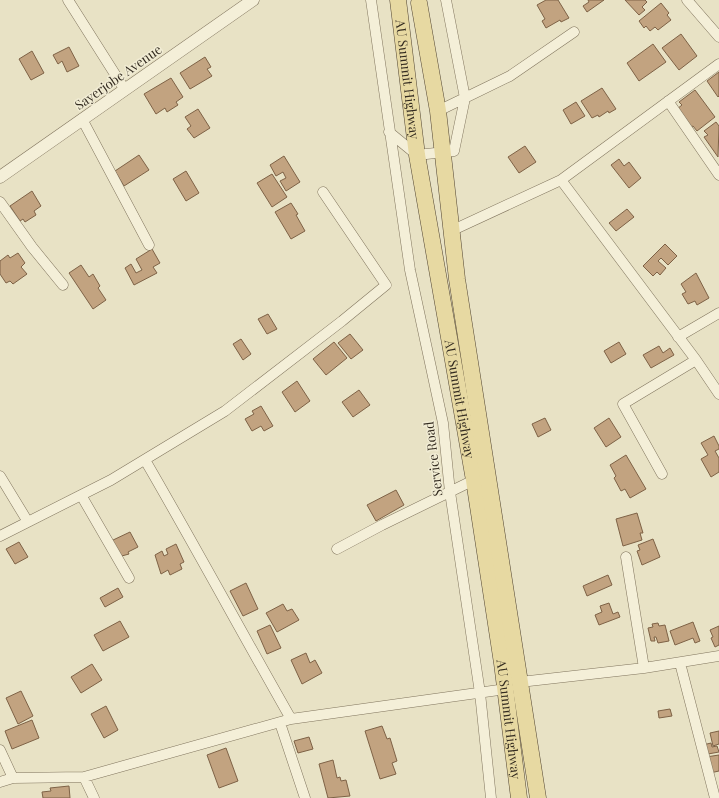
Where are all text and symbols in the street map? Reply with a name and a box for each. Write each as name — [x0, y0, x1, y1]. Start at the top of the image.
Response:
street label: AU Summit Highway — [392, 18, 424, 141]
street label: Sayerjobe Avenue — [71, 40, 165, 113]
street label: AU Summit Highway — [441, 337, 479, 460]
street label: Service Road — [419, 420, 446, 497]
street label: AU Summit Highway — [494, 657, 526, 780]

